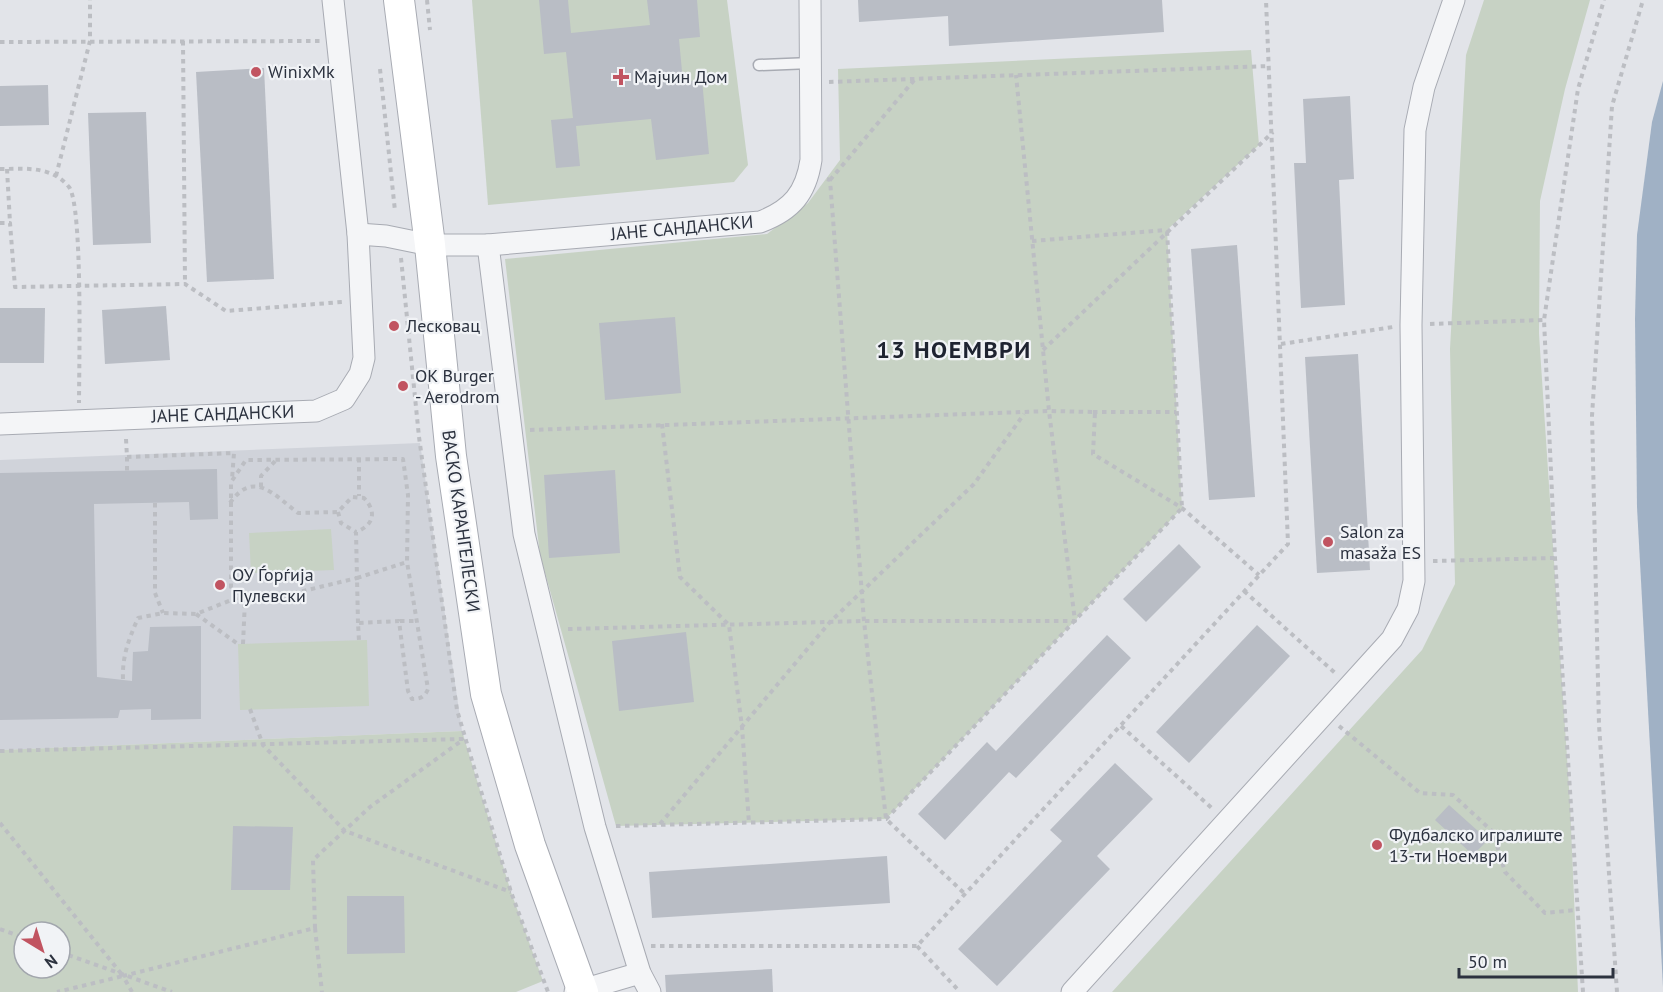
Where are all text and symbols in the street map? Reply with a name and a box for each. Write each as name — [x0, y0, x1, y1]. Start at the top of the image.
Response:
place label: WinixMk — [268, 60, 335, 83]
marker: WinixMk — [249, 65, 263, 79]
place label: Мајчин Дом — [634, 65, 728, 88]
marker: Мајчин Дом — [612, 68, 630, 86]
street label: ЈАНЕ САНДАНСКИ — [609, 210, 754, 245]
place label: Лесковац — [405, 314, 480, 337]
marker: Лесковац — [387, 319, 401, 333]
district label: 13 НОЕМВРИ — [876, 334, 1032, 365]
place label: OK Burger - Aerodrom — [415, 364, 500, 408]
marker: OK Burger - Aerodrom — [396, 379, 410, 393]
street label: ЈАНЕ САНДАНСКИ — [150, 400, 295, 428]
street label: ВАСКО КАРАНГЕЛЕСКИ — [437, 428, 486, 613]
place label: Salon za masaža ES — [1340, 520, 1421, 564]
marker: Salon za masaža ES — [1321, 535, 1335, 549]
place label: ОУ Ѓорѓија Пулевски — [232, 563, 314, 607]
marker: ОУ Ѓорѓија Пулевски — [213, 578, 227, 592]
place label: Фудбалско игралиште 13-ти Ноември — [1389, 823, 1563, 867]
marker: Фудбалско игралиште 13-ти Ноември — [1370, 838, 1384, 852]
north arrow — [12, 920, 72, 980]
scale bar — [1459, 941, 1614, 979]
text: 50 m — [1468, 950, 1507, 973]
text: N — [41, 951, 62, 973]

